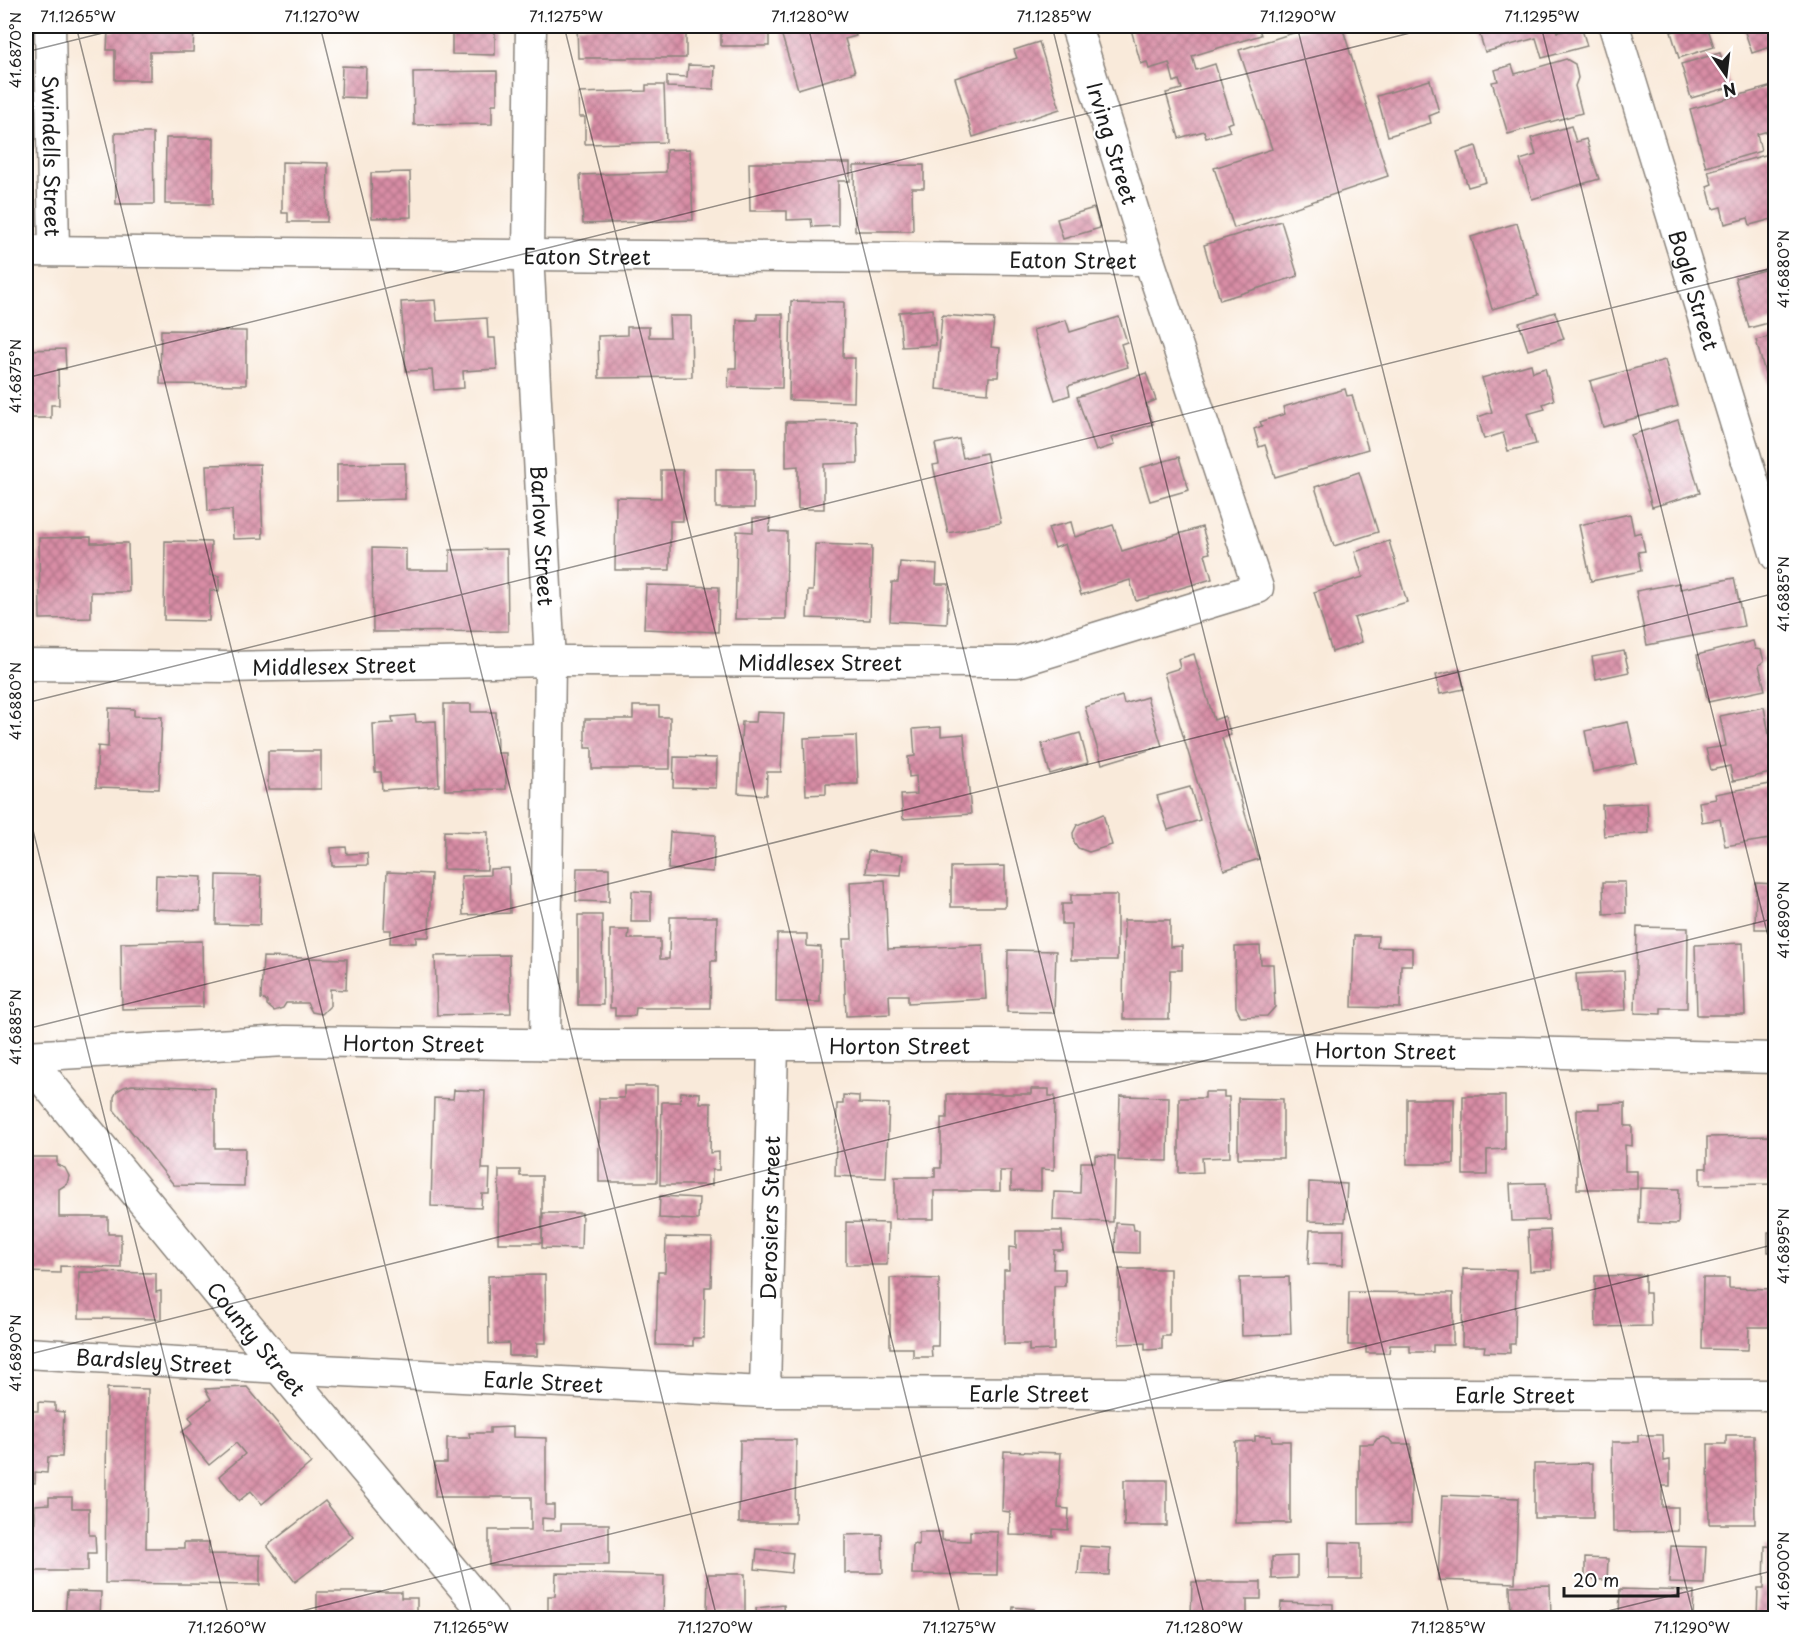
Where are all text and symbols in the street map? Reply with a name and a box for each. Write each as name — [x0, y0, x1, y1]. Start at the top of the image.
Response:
text: 71.1265°W — [40, 4, 116, 27]
text: 71.1270°W — [284, 4, 360, 27]
text: 71.1275°W — [529, 4, 603, 27]
text: 71.1280°W — [771, 4, 849, 27]
text: 71.1285°W — [1017, 4, 1092, 27]
text: 71.1290°W — [1260, 4, 1337, 27]
text: 71.1295°W — [1505, 4, 1580, 27]
text: 41.6870°N — [3, 12, 26, 88]
north arrow — [1696, 45, 1756, 105]
street label: Swindells Street — [35, 75, 70, 237]
text: N — [1721, 77, 1739, 104]
street label: Irving Street — [1079, 78, 1147, 208]
street label: Bogle Street — [1661, 226, 1728, 354]
text: 41.6880°N — [1771, 230, 1794, 308]
street label: Eaton Street — [523, 239, 651, 272]
street label: Eaton Street — [1009, 243, 1137, 276]
text: 41.6875°N — [3, 339, 26, 413]
street label: Barlow Street — [523, 465, 563, 607]
text: 41.6885°N — [1771, 556, 1794, 632]
street label: Middlesex Street — [738, 645, 902, 678]
street label: Middlesex Street — [252, 647, 416, 683]
text: 41.6880°N — [3, 662, 26, 740]
text: 41.6890°N — [1771, 881, 1794, 959]
text: 41.6885°N — [3, 989, 26, 1065]
street label: Horton Street — [343, 1026, 484, 1060]
street label: Horton Street — [829, 1029, 970, 1061]
street label: Horton Street — [1315, 1033, 1456, 1067]
street label: Derosiers Street — [751, 1135, 787, 1301]
text: 41.6895°N — [1771, 1208, 1794, 1284]
street label: County Street — [200, 1274, 314, 1403]
text: 41.6890°N — [3, 1314, 26, 1392]
street label: Bardsley Street — [75, 1340, 233, 1381]
street label: Earle Street — [483, 1362, 604, 1400]
street label: Earle Street — [969, 1377, 1089, 1409]
street label: Earle Street — [1455, 1378, 1575, 1410]
text: 41.6900°N — [1771, 1532, 1794, 1610]
scale bar — [1564, 1560, 1678, 1598]
text: 20 m — [1573, 1566, 1619, 1593]
text: 71.1260°W — [188, 1615, 267, 1638]
text: 71.1265°W — [433, 1615, 509, 1638]
text: 71.1270°W — [677, 1615, 753, 1638]
text: 71.1275°W — [922, 1615, 996, 1638]
text: 71.1280°W — [1165, 1615, 1243, 1638]
text: 71.1285°W — [1411, 1615, 1486, 1638]
text: 71.1290°W — [1654, 1615, 1731, 1638]

